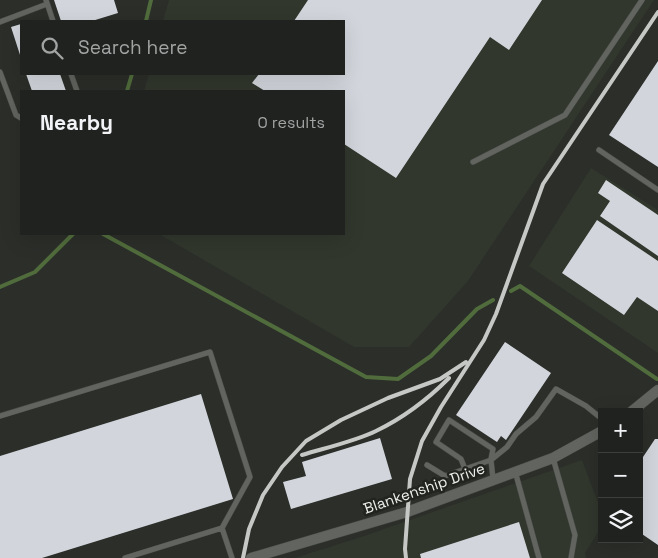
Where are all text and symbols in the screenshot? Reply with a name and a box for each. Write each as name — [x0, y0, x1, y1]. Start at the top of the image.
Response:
search box — [20, 20, 345, 75]
icon: search — [38, 34, 66, 62]
text: Search here — [78, 35, 188, 60]
text: Nearby — [40, 109, 113, 136]
text: 0 results — [257, 112, 325, 133]
map controls — [598, 408, 643, 543]
button: + — [598, 408, 643, 453]
button: − — [598, 453, 643, 498]
street label: Blankenship Drive — [361, 458, 487, 518]
button: layers — [598, 498, 643, 543]

